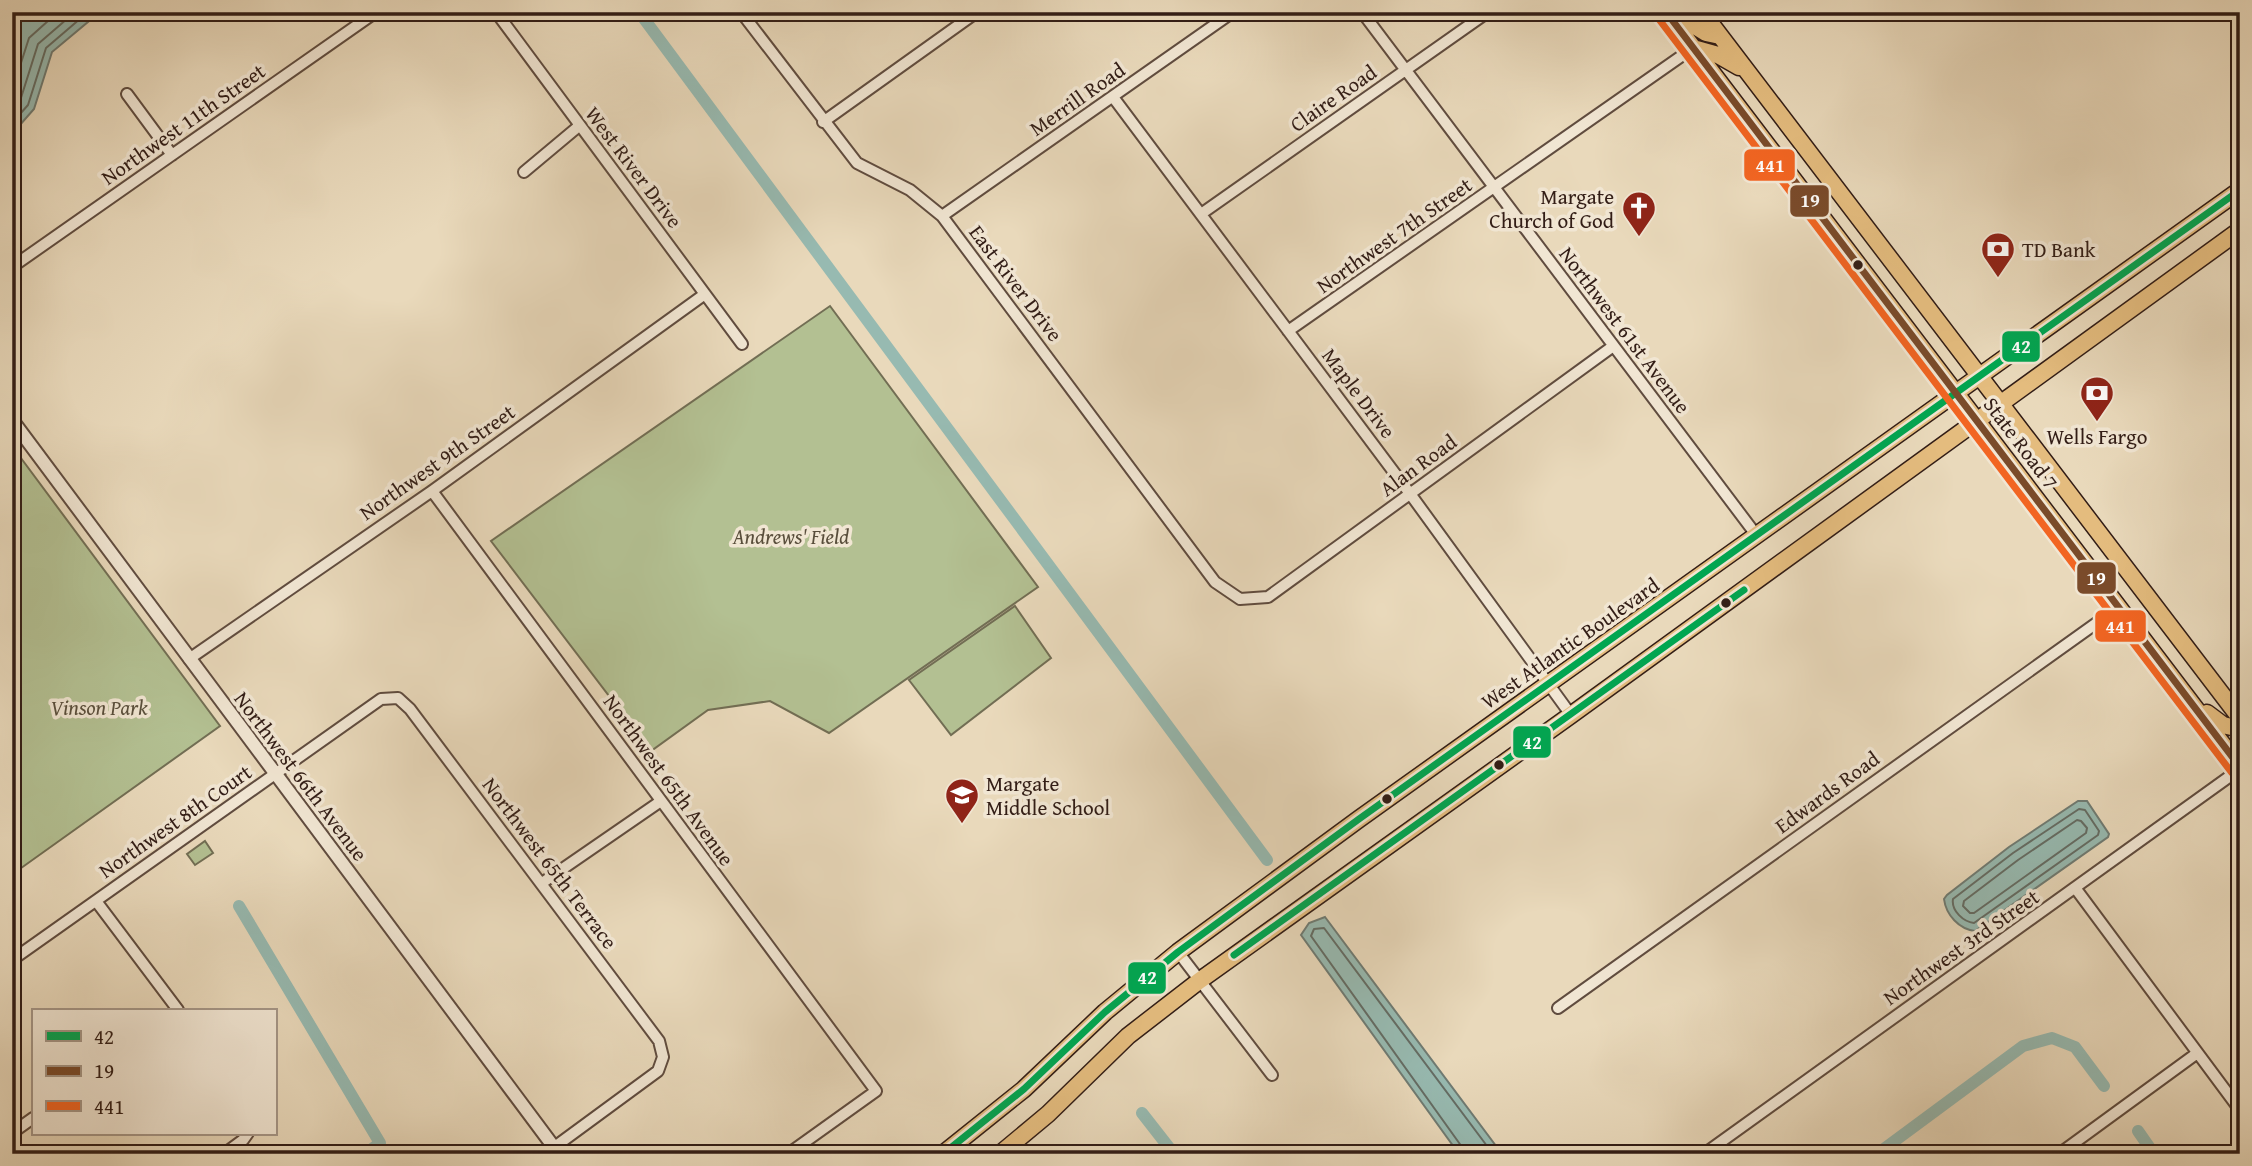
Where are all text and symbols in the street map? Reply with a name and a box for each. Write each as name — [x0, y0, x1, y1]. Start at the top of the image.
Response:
street label: Merrill Road — [1023, 54, 1132, 143]
street label: Northwest 11th Street — [95, 55, 272, 192]
street label: Claire Road — [1283, 56, 1383, 139]
street label: West River Drive — [578, 100, 690, 235]
line badge: 441 — [1743, 148, 1796, 182]
text: 441 — [1755, 151, 1785, 179]
street label: Northwest 7th Street — [1310, 169, 1479, 300]
place label: Margate Church of God — [1489, 181, 1615, 236]
line badge: 19 — [1789, 184, 1830, 218]
text: 19 — [1800, 186, 1820, 214]
church icon: Margate Church of God — [1620, 189, 1658, 238]
street label: East River Drive — [962, 218, 1070, 348]
bank icon: TD Bank — [1979, 230, 2017, 279]
place label: TD Bank — [2022, 234, 2096, 265]
street label: Northwest 61st Avenue — [1552, 240, 1698, 420]
unlabelled marker — [1851, 258, 1865, 272]
line badge: 42 — [2001, 330, 2041, 363]
text: 42 — [2011, 332, 2031, 360]
street label: Maple Drive — [1315, 341, 1403, 445]
bank icon: Wells Fargo — [2078, 374, 2116, 423]
street label: State Road 7 — [1976, 390, 2066, 496]
street label: Northwest 9th Street — [353, 396, 522, 527]
place label: Wells Fargo — [2047, 421, 2147, 452]
street label: Alan Road — [1373, 426, 1464, 504]
park label: Andrews' Field — [732, 521, 849, 552]
line badge: 19 — [2076, 561, 2117, 595]
text: 19 — [2086, 564, 2106, 592]
street label: West Atlantic Boulevard — [1474, 569, 1666, 716]
unlabelled marker — [1719, 596, 1733, 610]
line badge: 441 — [2094, 609, 2147, 643]
text: 441 — [2105, 612, 2135, 640]
street label: Northwest 66th Avenue — [227, 685, 375, 868]
street label: Northwest 65th Avenue — [596, 688, 742, 872]
park label: Vinson Park — [50, 692, 148, 723]
line badge: 42 — [1512, 725, 1552, 759]
text: 42 — [1522, 728, 1542, 756]
street label: Edwards Road — [1768, 743, 1886, 841]
street label: Northwest 8th Court — [92, 756, 258, 885]
unlabelled marker — [1492, 758, 1506, 772]
place label: Margate Middle School — [986, 768, 1110, 823]
street label: Northwest 65th Terrace — [475, 771, 625, 956]
school or university icon: Margate Middle School — [943, 776, 981, 825]
unlabelled marker — [1380, 792, 1394, 806]
street label: Northwest 3rd Street — [1877, 881, 2046, 1013]
line badge: 42 — [1127, 961, 1167, 995]
text: 42 — [1137, 963, 1157, 991]
legend — [32, 1009, 276, 1134]
text: 42 — [94, 1021, 114, 1052]
text: 19 — [94, 1055, 114, 1086]
text: 441 — [94, 1091, 124, 1122]

